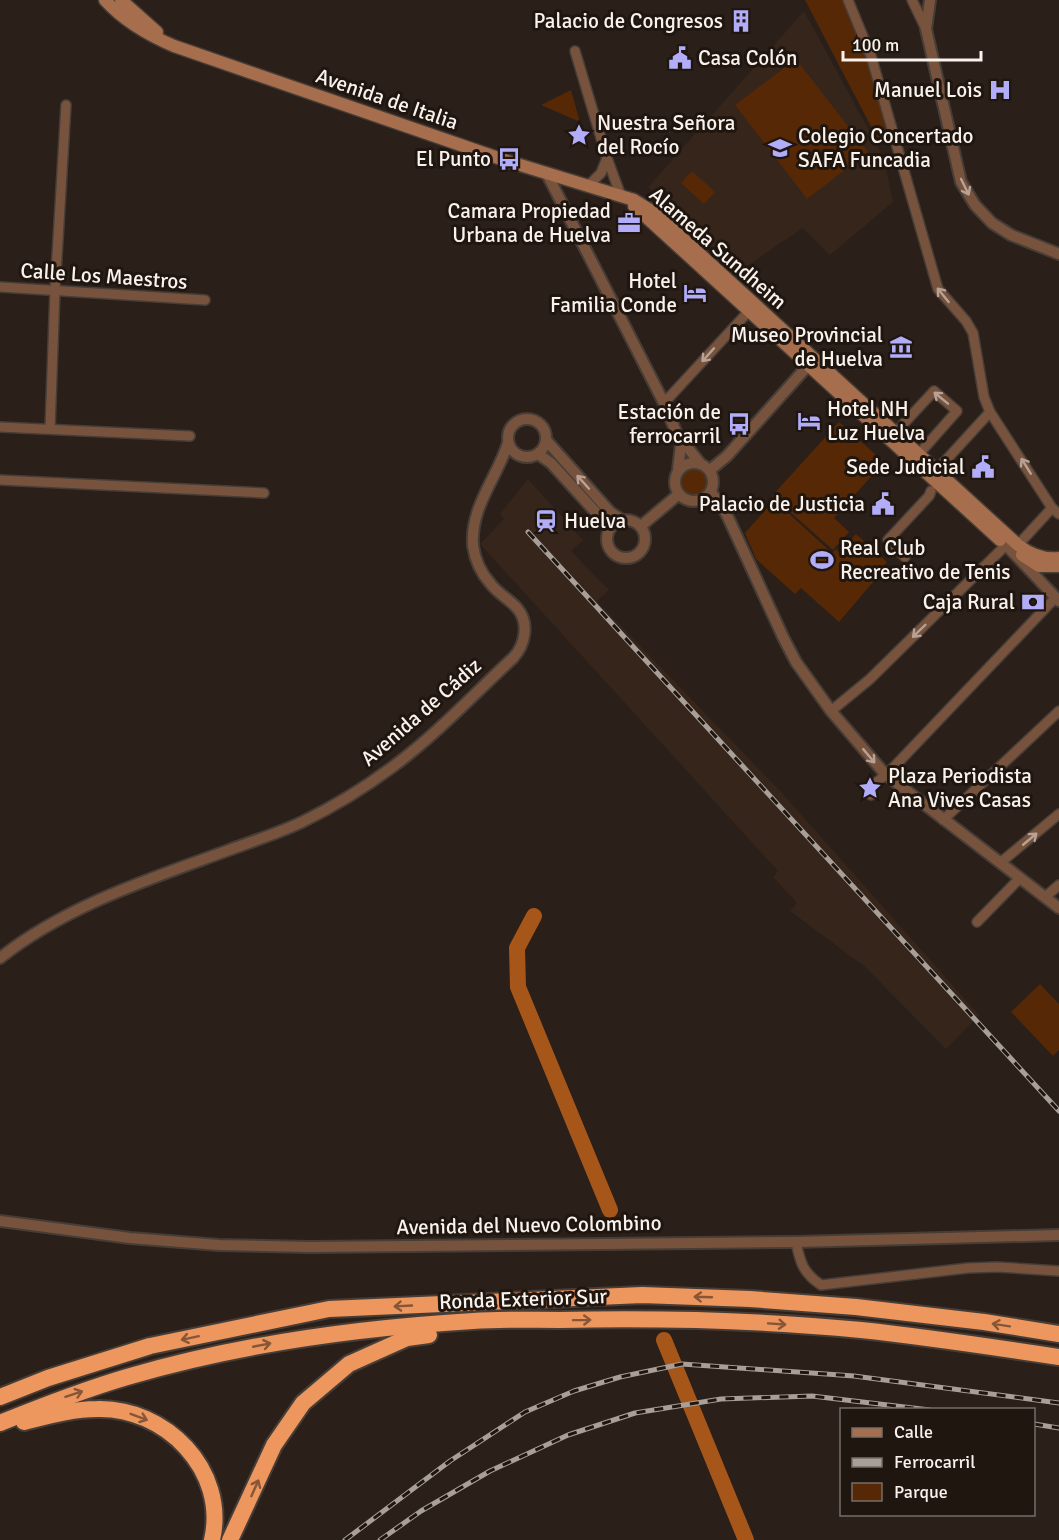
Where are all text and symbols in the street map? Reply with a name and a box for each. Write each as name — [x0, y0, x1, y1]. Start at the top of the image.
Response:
place label: Palacio de Congresos — [533, 8, 723, 34]
building icon: Palacio de Congresos — [728, 8, 754, 34]
scale bar — [843, 24, 981, 62]
text: 100 m — [852, 34, 899, 56]
public building icon: Casa Colón — [667, 45, 693, 71]
place label: Casa Colón — [698, 45, 797, 71]
street label: Avenida de Italia — [312, 63, 462, 135]
place label: Manuel Lois — [874, 77, 982, 103]
hospital icon: Manuel Lois — [987, 77, 1013, 103]
place label: Nuestra Señora del Rocío — [597, 110, 735, 160]
place icon: Nuestra Señora del Rocío — [566, 122, 592, 148]
place label: Colegio Concertado SAFA Funcadia — [798, 123, 973, 173]
school or university icon: Colegio Concertado SAFA Funcadia — [767, 135, 793, 161]
place label: El Punto — [416, 146, 491, 172]
bus stop icon: El Punto — [496, 146, 522, 172]
one-way arrow — [960, 178, 972, 196]
street label: Alameda Sundheim — [644, 181, 792, 315]
place label: Camara Propiedad Urbana de Huelva — [448, 198, 611, 248]
office icon: Camara Propiedad Urbana de Huelva — [616, 210, 642, 236]
street label: Calle Los Maestros — [20, 257, 188, 295]
place label: Hotel Familia Conde — [550, 268, 677, 318]
hotel icon: Hotel Familia Conde — [682, 280, 708, 306]
one-way arrow — [937, 287, 950, 303]
place label: Museo Provincial de Huelva — [731, 322, 883, 372]
museum icon: Museo Provincial de Huelva — [888, 334, 914, 360]
one-way arrow — [701, 347, 715, 362]
one-way arrow — [934, 391, 950, 405]
place label: Hotel NH Luz Huelva — [827, 396, 925, 446]
place label: Estación de ferrocarril — [618, 399, 721, 449]
hotel icon: Hotel NH Luz Huelva — [796, 408, 822, 434]
bus stop icon: Estación de ferrocarril — [726, 411, 752, 437]
place label: Sede Judicial — [846, 454, 965, 480]
public building icon: Sede Judicial — [970, 454, 996, 480]
one-way arrow — [1020, 458, 1032, 475]
one-way arrow — [576, 474, 590, 489]
place label: Palacio de Justicia — [699, 491, 865, 517]
public building icon: Palacio de Justicia — [870, 491, 896, 517]
station icon: Huelva — [533, 508, 559, 534]
place label: Huelva — [564, 508, 626, 534]
place label: Real Club Recreativo de Tenis — [840, 535, 1011, 585]
sports icon: Real Club Recreativo de Tenis — [809, 547, 835, 573]
place label: Caja Rural — [923, 589, 1015, 615]
bank icon: Caja Rural — [1020, 589, 1046, 615]
one-way arrow — [912, 623, 927, 638]
street label: Avenida de Cádiz — [355, 653, 487, 771]
one-way arrow — [862, 748, 876, 763]
place label: Plaza Periodista Ana Vives Casas — [888, 763, 1032, 813]
place icon: Plaza Periodista Ana Vives Casas — [857, 775, 883, 801]
one-way arrow — [1022, 832, 1038, 845]
street label: Avenida del Nuevo Colombino — [396, 1210, 662, 1240]
street label: Ronda Exterior Sur — [438, 1283, 608, 1315]
one-way arrow — [693, 1292, 713, 1303]
one-way arrow — [393, 1301, 413, 1312]
one-way arrow — [571, 1314, 591, 1325]
one-way arrow — [766, 1319, 786, 1330]
one-way arrow — [992, 1319, 1012, 1330]
one-way arrow — [181, 1332, 200, 1344]
one-way arrow — [252, 1339, 272, 1350]
one-way arrow — [64, 1388, 83, 1399]
legend — [840, 1408, 1035, 1516]
one-way arrow — [129, 1412, 148, 1423]
text: Calle — [894, 1421, 933, 1443]
text: Ferrocarril — [894, 1451, 975, 1473]
one-way arrow — [250, 1479, 262, 1497]
text: Parque — [894, 1481, 948, 1503]

